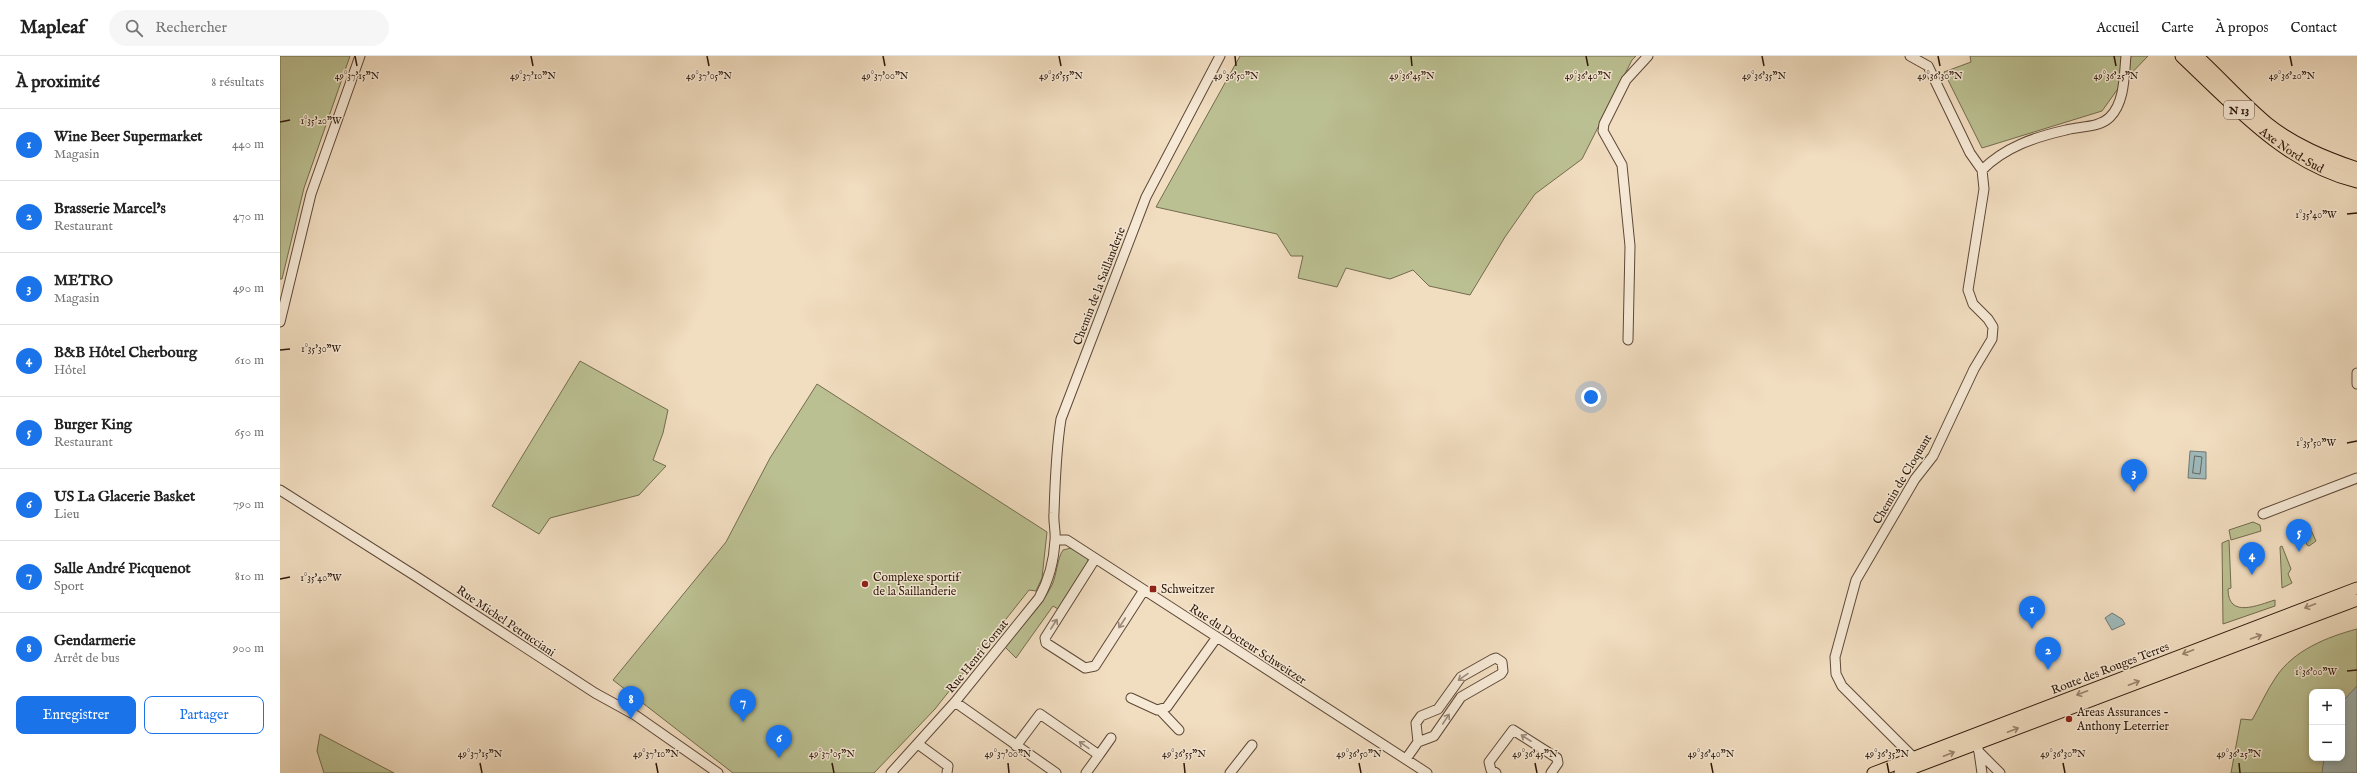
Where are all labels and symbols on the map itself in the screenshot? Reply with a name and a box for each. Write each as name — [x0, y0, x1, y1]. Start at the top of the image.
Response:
text: 49°37'15"N — [335, 70, 380, 83]
text: 49°37'10"N — [510, 70, 556, 83]
text: 49°37'05"N — [686, 70, 732, 83]
text: 49°37'00"N — [861, 70, 909, 83]
text: 49°36'55"N — [1039, 70, 1083, 83]
text: 49°36'50"N — [1213, 70, 1259, 83]
text: 49°36'45"N — [1389, 70, 1435, 83]
text: 49°36'40"N — [1565, 70, 1612, 83]
text: 49°36'35"N — [1742, 70, 1786, 83]
text: 49°36'30"N — [1917, 70, 1963, 83]
text: 49°36'25"N — [2093, 70, 2139, 83]
text: 49°36'20"N — [2269, 70, 2316, 83]
road number: N 13 — [2224, 101, 2254, 119]
text: 1°35'20"W — [300, 115, 342, 128]
street label: Axe Nord-Sud — [2256, 123, 2327, 177]
text: 1°35'40"W — [2295, 209, 2337, 222]
street label: Chemin de la Saillanderie — [1070, 225, 1129, 347]
text: 1°35'30"W — [301, 343, 342, 356]
your location — [1581, 387, 1601, 407]
street label: Chemin de Cloquant — [1870, 431, 1936, 528]
text: 1°35'50"W — [2296, 437, 2336, 450]
pin: 3 — [2121, 459, 2147, 492]
pin: 5 — [2286, 519, 2312, 552]
pin: 4 — [2239, 542, 2265, 575]
place label: Complexe sportif de la Saillanderie — [873, 570, 962, 599]
text: 1°35'40"W — [300, 572, 342, 585]
marker: Complexe sportif de la Saillanderie — [860, 579, 870, 589]
place label: Schweitzer — [1161, 582, 1215, 597]
street label: Rue Michel Petrucciani — [453, 583, 558, 660]
marker: Schweitzer — [1148, 584, 1158, 594]
pin: 1 — [2019, 596, 2045, 629]
street label: Rue du Docteur Schweitzer — [1186, 601, 1310, 688]
one-way arrow — [2304, 603, 2316, 611]
street label: Rue Henri Cornat — [943, 616, 1012, 696]
one-way arrow — [1118, 617, 1126, 629]
one-way arrow — [1050, 619, 1058, 630]
one-way arrow — [2249, 633, 2261, 641]
pin: 2 — [2035, 637, 2061, 670]
street label: Route des Rouges Terres — [2049, 639, 2171, 698]
one-way arrow — [2183, 649, 2195, 657]
text: 1°36'00"W — [2295, 666, 2337, 679]
one-way arrow — [1458, 673, 1469, 681]
one-way arrow — [2128, 679, 2140, 687]
pin: 8 — [618, 686, 644, 719]
pin: 7 — [730, 689, 756, 722]
one-way arrow — [2077, 690, 2089, 698]
place label: Areas Assurances - Anthony Leterrier — [2076, 705, 2169, 734]
one-way arrow — [1442, 713, 1450, 724]
marker: Areas Assurances - Anthony Leterrier — [2064, 714, 2074, 724]
pin: 6 — [766, 725, 792, 758]
one-way arrow — [2006, 725, 2018, 733]
one-way arrow — [1521, 734, 1532, 742]
one-way arrow — [1079, 741, 1090, 749]
text: 49°37'15"N — [458, 748, 503, 761]
text: 49°37'10"N — [633, 748, 679, 761]
text: 49°37'05"N — [809, 748, 855, 761]
text: 49°37'00"N — [984, 748, 1032, 761]
text: 49°36'55"N — [1162, 748, 1206, 761]
text: 49°36'50"N — [1336, 748, 1382, 761]
text: 49°36'45"N — [1512, 748, 1558, 761]
text: 49°36'40"N — [1688, 748, 1735, 761]
text: 49°36'35"N — [1865, 748, 1909, 761]
text: 49°36'30"N — [2040, 748, 2086, 761]
text: 49°36'25"N — [2216, 748, 2262, 761]
one-way arrow — [1943, 749, 1955, 757]

